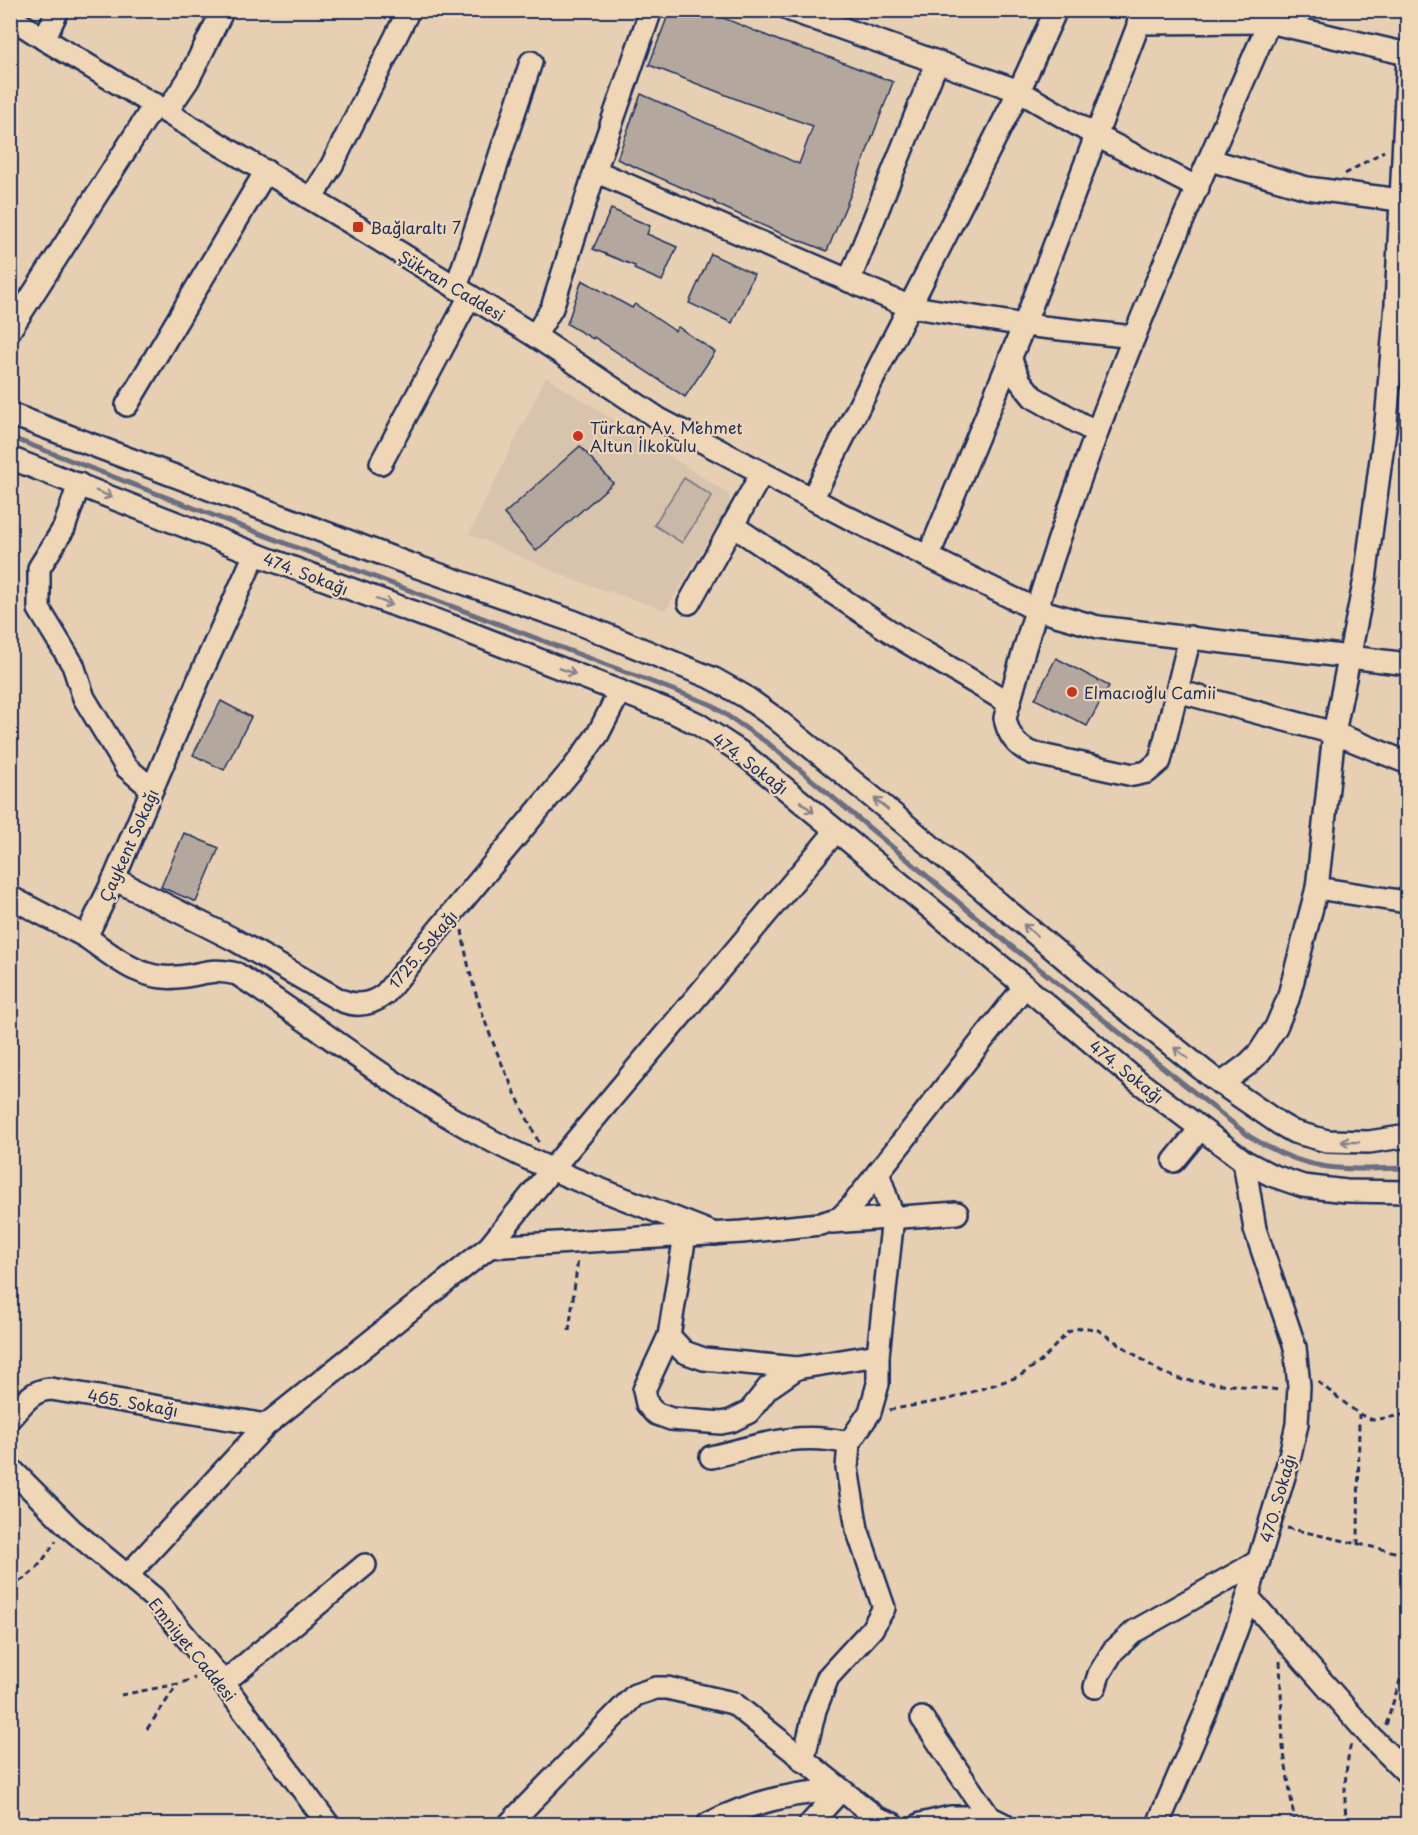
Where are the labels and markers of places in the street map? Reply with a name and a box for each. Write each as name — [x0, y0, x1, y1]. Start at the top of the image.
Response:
place label: Bağlaraltı 7 — [370, 215, 461, 239]
marker: Bağlaraltı 7 — [351, 220, 365, 234]
place label: Türkan Av. Mehmet Altun İlkokulu — [590, 415, 742, 457]
marker: Türkan Av. Mehmet Altun İlkokulu — [571, 429, 585, 443]
place label: Elmacıoğlu Camii — [1084, 680, 1216, 704]
marker: Elmacıoğlu Camii — [1065, 685, 1079, 699]

